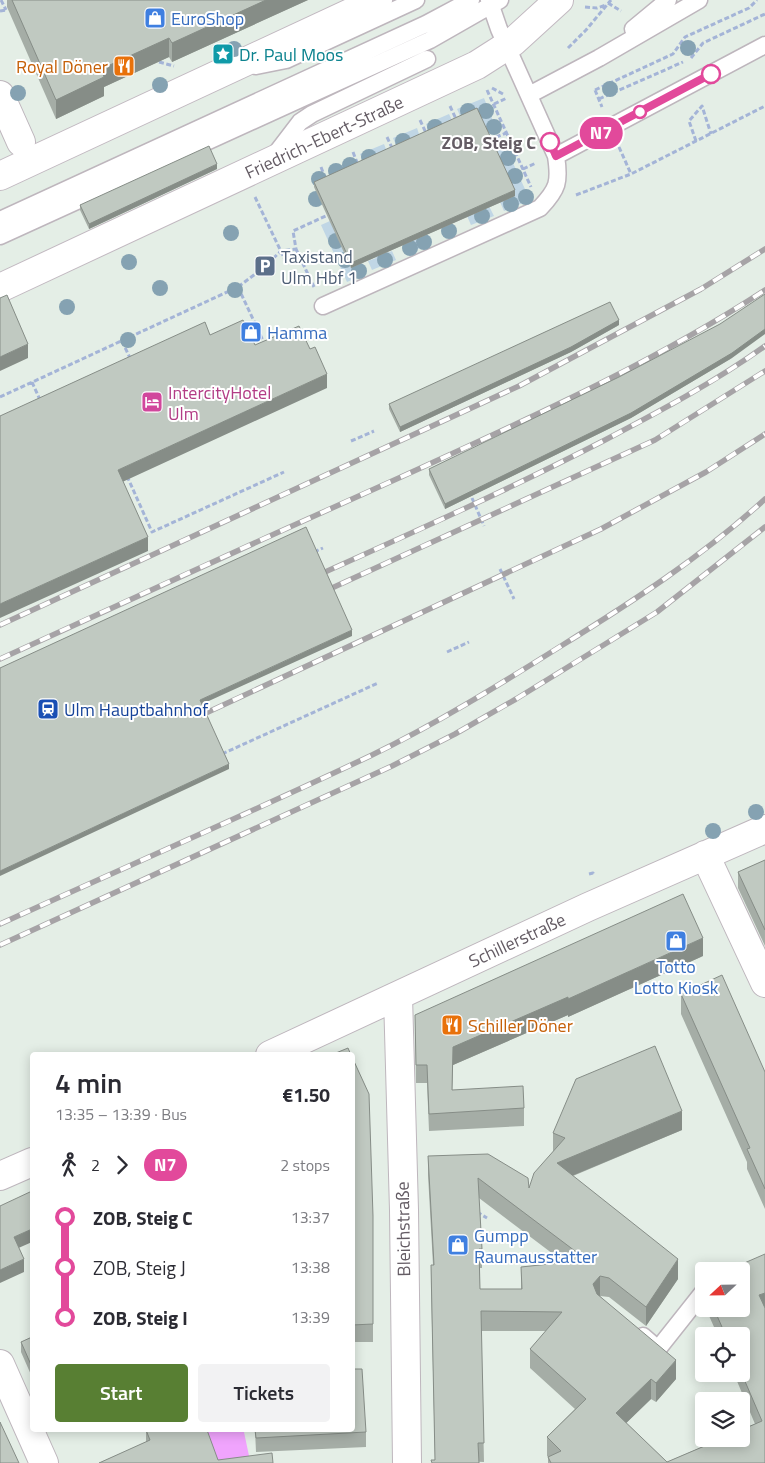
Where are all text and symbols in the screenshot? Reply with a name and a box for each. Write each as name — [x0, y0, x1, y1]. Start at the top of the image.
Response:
place label: EuroShop — [171, 5, 244, 32]
shop icon: EuroShop — [143, 6, 167, 30]
place label: Dr. Paul Moos — [239, 41, 343, 68]
place icon: Dr. Paul Moos — [211, 42, 235, 66]
place label: Royal Döner — [16, 53, 108, 80]
restaurant icon: Royal Döner — [112, 54, 136, 78]
unlabelled marker — [701, 64, 721, 84]
street label: Friedrich-Ebert-Straße — [240, 88, 408, 186]
unlabelled marker — [633, 105, 647, 119]
line badge: N7 — [578, 117, 624, 149]
text: N7 — [590, 119, 612, 146]
place label: ZOB, Steig C — [442, 129, 536, 156]
marker: ZOB, Steig C — [540, 132, 560, 152]
place label: Taxistand Ulm Hbf 1 — [281, 243, 357, 291]
parking icon: Taxistand Ulm Hbf 1 — [253, 254, 277, 278]
place label: Hamma — [267, 319, 327, 346]
shop icon: Hamma — [239, 320, 263, 344]
place label: IntercityHotel Ulm — [168, 379, 271, 427]
hotel icon: IntercityHotel Ulm — [140, 390, 164, 414]
place label: Ulm Hauptbahnhof — [64, 696, 208, 723]
station icon: Ulm Hauptbahnhof — [36, 697, 60, 721]
street label: Schillerstraße — [464, 906, 570, 974]
shop icon: Totto Lotto Kiosk — [664, 929, 688, 953]
place label: Totto Lotto Kiosk — [634, 953, 719, 1001]
place label: Schiller Döner — [468, 1012, 573, 1039]
restaurant icon: Schiller Döner — [440, 1013, 464, 1037]
text: 4 min — [55, 1061, 122, 1104]
text: €1.50 — [283, 1080, 330, 1109]
text: 13:35 – 13:39 · Bus — [55, 1102, 187, 1126]
icon: walk — [55, 1151, 83, 1179]
icon: forward — [108, 1151, 136, 1179]
text: N7 — [154, 1151, 177, 1178]
text: 2 — [91, 1153, 100, 1177]
text: 2 stops — [280, 1153, 330, 1177]
street label: Bleichstraße — [389, 1181, 417, 1277]
text: ZOB, Steig C — [93, 1203, 193, 1232]
text: 13:37 — [291, 1205, 330, 1229]
place label: Gumpp Raumausstatter — [474, 1222, 597, 1270]
shop icon: Gumpp Raumausstatter — [446, 1233, 470, 1257]
text: ZOB, Steig J — [93, 1253, 186, 1282]
text: 13:38 — [291, 1255, 330, 1279]
north arrow — [695, 1262, 750, 1318]
map controls — [695, 1262, 750, 1447]
text: ZOB, Steig I — [93, 1303, 188, 1332]
text: 13:39 — [291, 1305, 330, 1329]
button: locate — [695, 1327, 750, 1382]
button: Start — [55, 1364, 188, 1422]
button: Tickets — [198, 1364, 330, 1422]
button: layers — [695, 1392, 750, 1447]

